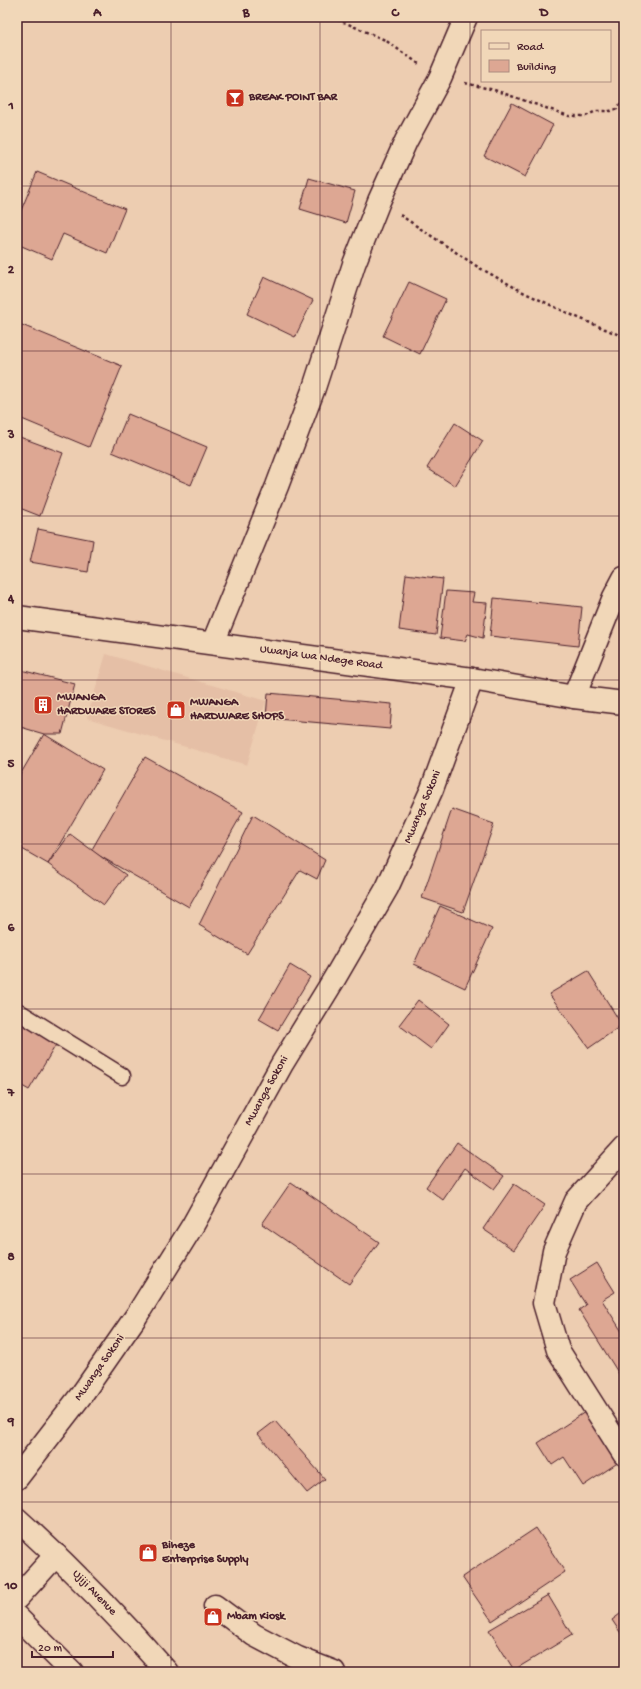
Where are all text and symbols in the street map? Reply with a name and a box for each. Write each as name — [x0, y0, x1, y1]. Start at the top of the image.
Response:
text: A — [92, 6, 102, 21]
text: B — [242, 6, 251, 21]
text: C — [390, 6, 400, 21]
text: D — [539, 6, 549, 21]
legend — [481, 30, 611, 82]
text: Road — [517, 41, 544, 55]
text: Building — [516, 61, 556, 75]
bar icon: BREAK POINT BAR — [224, 87, 246, 109]
place label: BREAK POINT BAR — [248, 91, 338, 105]
text: 1 — [7, 99, 14, 114]
text: 2 — [8, 263, 15, 278]
text: 3 — [7, 428, 15, 443]
text: 4 — [7, 592, 15, 607]
street label: Uwanja wa Ndege Road — [259, 642, 384, 674]
place label: MWANGA HARDWARE STORES — [57, 691, 156, 719]
building icon: MWANGA HARDWARE STORES — [32, 694, 54, 716]
place label: MWANGA HARDWARE SHOPS — [190, 696, 284, 724]
shop icon: MWANGA HARDWARE SHOPS — [165, 699, 187, 721]
text: 5 — [8, 757, 15, 772]
street label: Mwanga Sokoni — [401, 768, 445, 846]
text: 6 — [8, 921, 15, 936]
street label: Mwanga Sokoni — [242, 1053, 292, 1129]
text: 7 — [7, 1086, 16, 1101]
text: 8 — [7, 1250, 15, 1265]
street label: Mwanga Sokoni — [72, 1332, 128, 1404]
text: 9 — [7, 1415, 15, 1430]
place label: Biheze Enterprise Supply — [161, 1539, 248, 1567]
shop icon: Biheze Enterprise Supply — [137, 1542, 159, 1564]
street label: Ujiji Avenue — [69, 1567, 120, 1619]
text: 10 — [4, 1579, 18, 1594]
shop icon: Mbam Kiosk — [202, 1606, 224, 1628]
place label: Mbam Kiosk — [227, 1610, 287, 1624]
scale bar — [32, 1633, 113, 1659]
text: 20 m — [38, 1642, 63, 1656]

